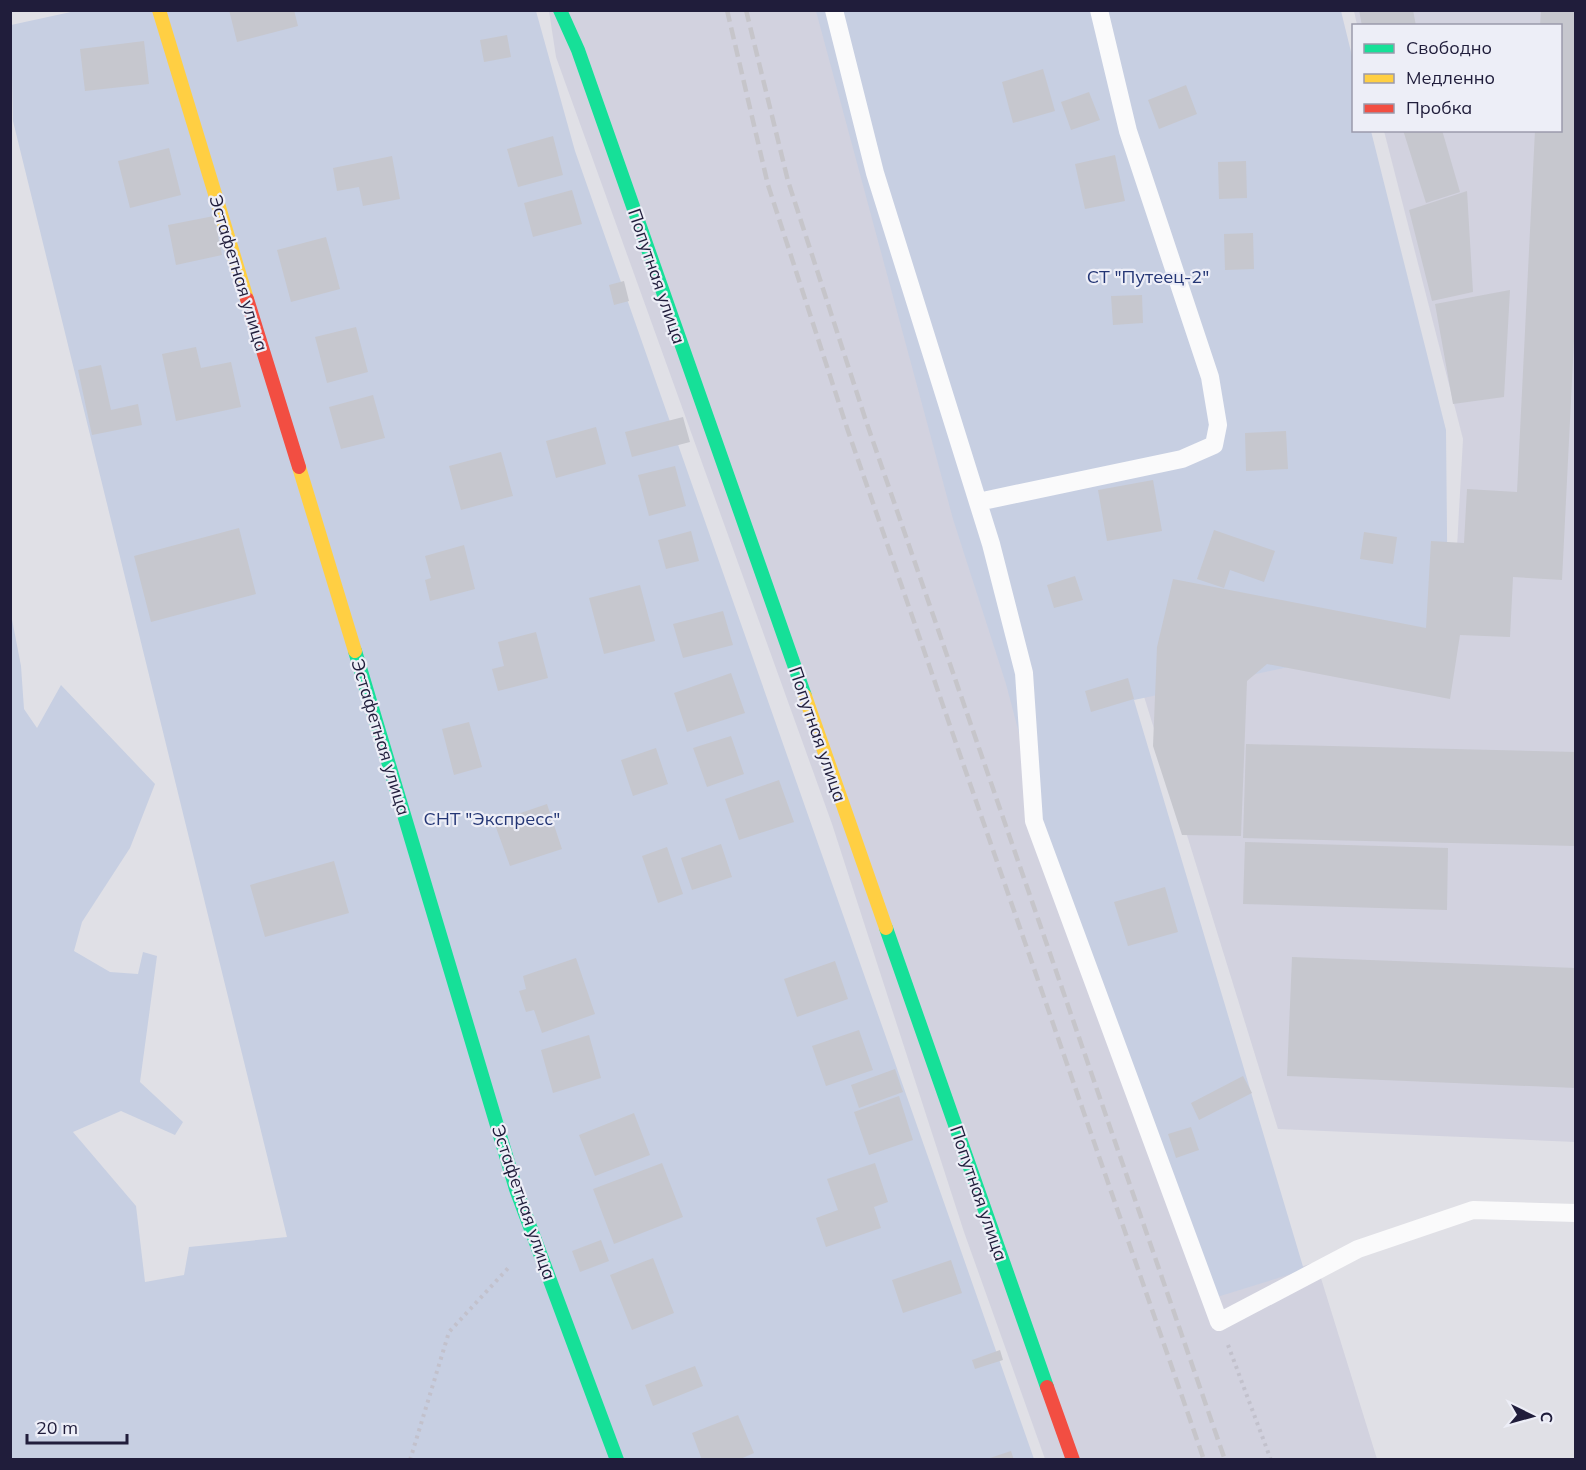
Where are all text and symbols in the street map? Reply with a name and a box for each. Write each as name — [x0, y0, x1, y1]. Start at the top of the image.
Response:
legend — [1352, 24, 1562, 132]
text: Свободно — [1406, 36, 1492, 59]
text: Медленно — [1406, 66, 1495, 89]
text: Пробка — [1406, 96, 1472, 119]
street label: Эстафетная улица — [204, 192, 274, 354]
street label: Попутная улица — [623, 205, 691, 347]
park label: СТ "Путеец-2" — [1087, 265, 1209, 288]
street label: Эстафетная улица — [346, 656, 416, 818]
street label: Попутная улица — [784, 663, 852, 805]
park label: СНТ "Экспресс" — [424, 807, 560, 830]
street label: Эстафетная улица — [487, 1122, 561, 1282]
street label: Попутная улица — [945, 1122, 1013, 1264]
north arrow — [1502, 1386, 1562, 1446]
scale bar — [27, 1407, 128, 1445]
text: С — [1537, 1411, 1557, 1424]
text: 20 m — [36, 1416, 78, 1439]

